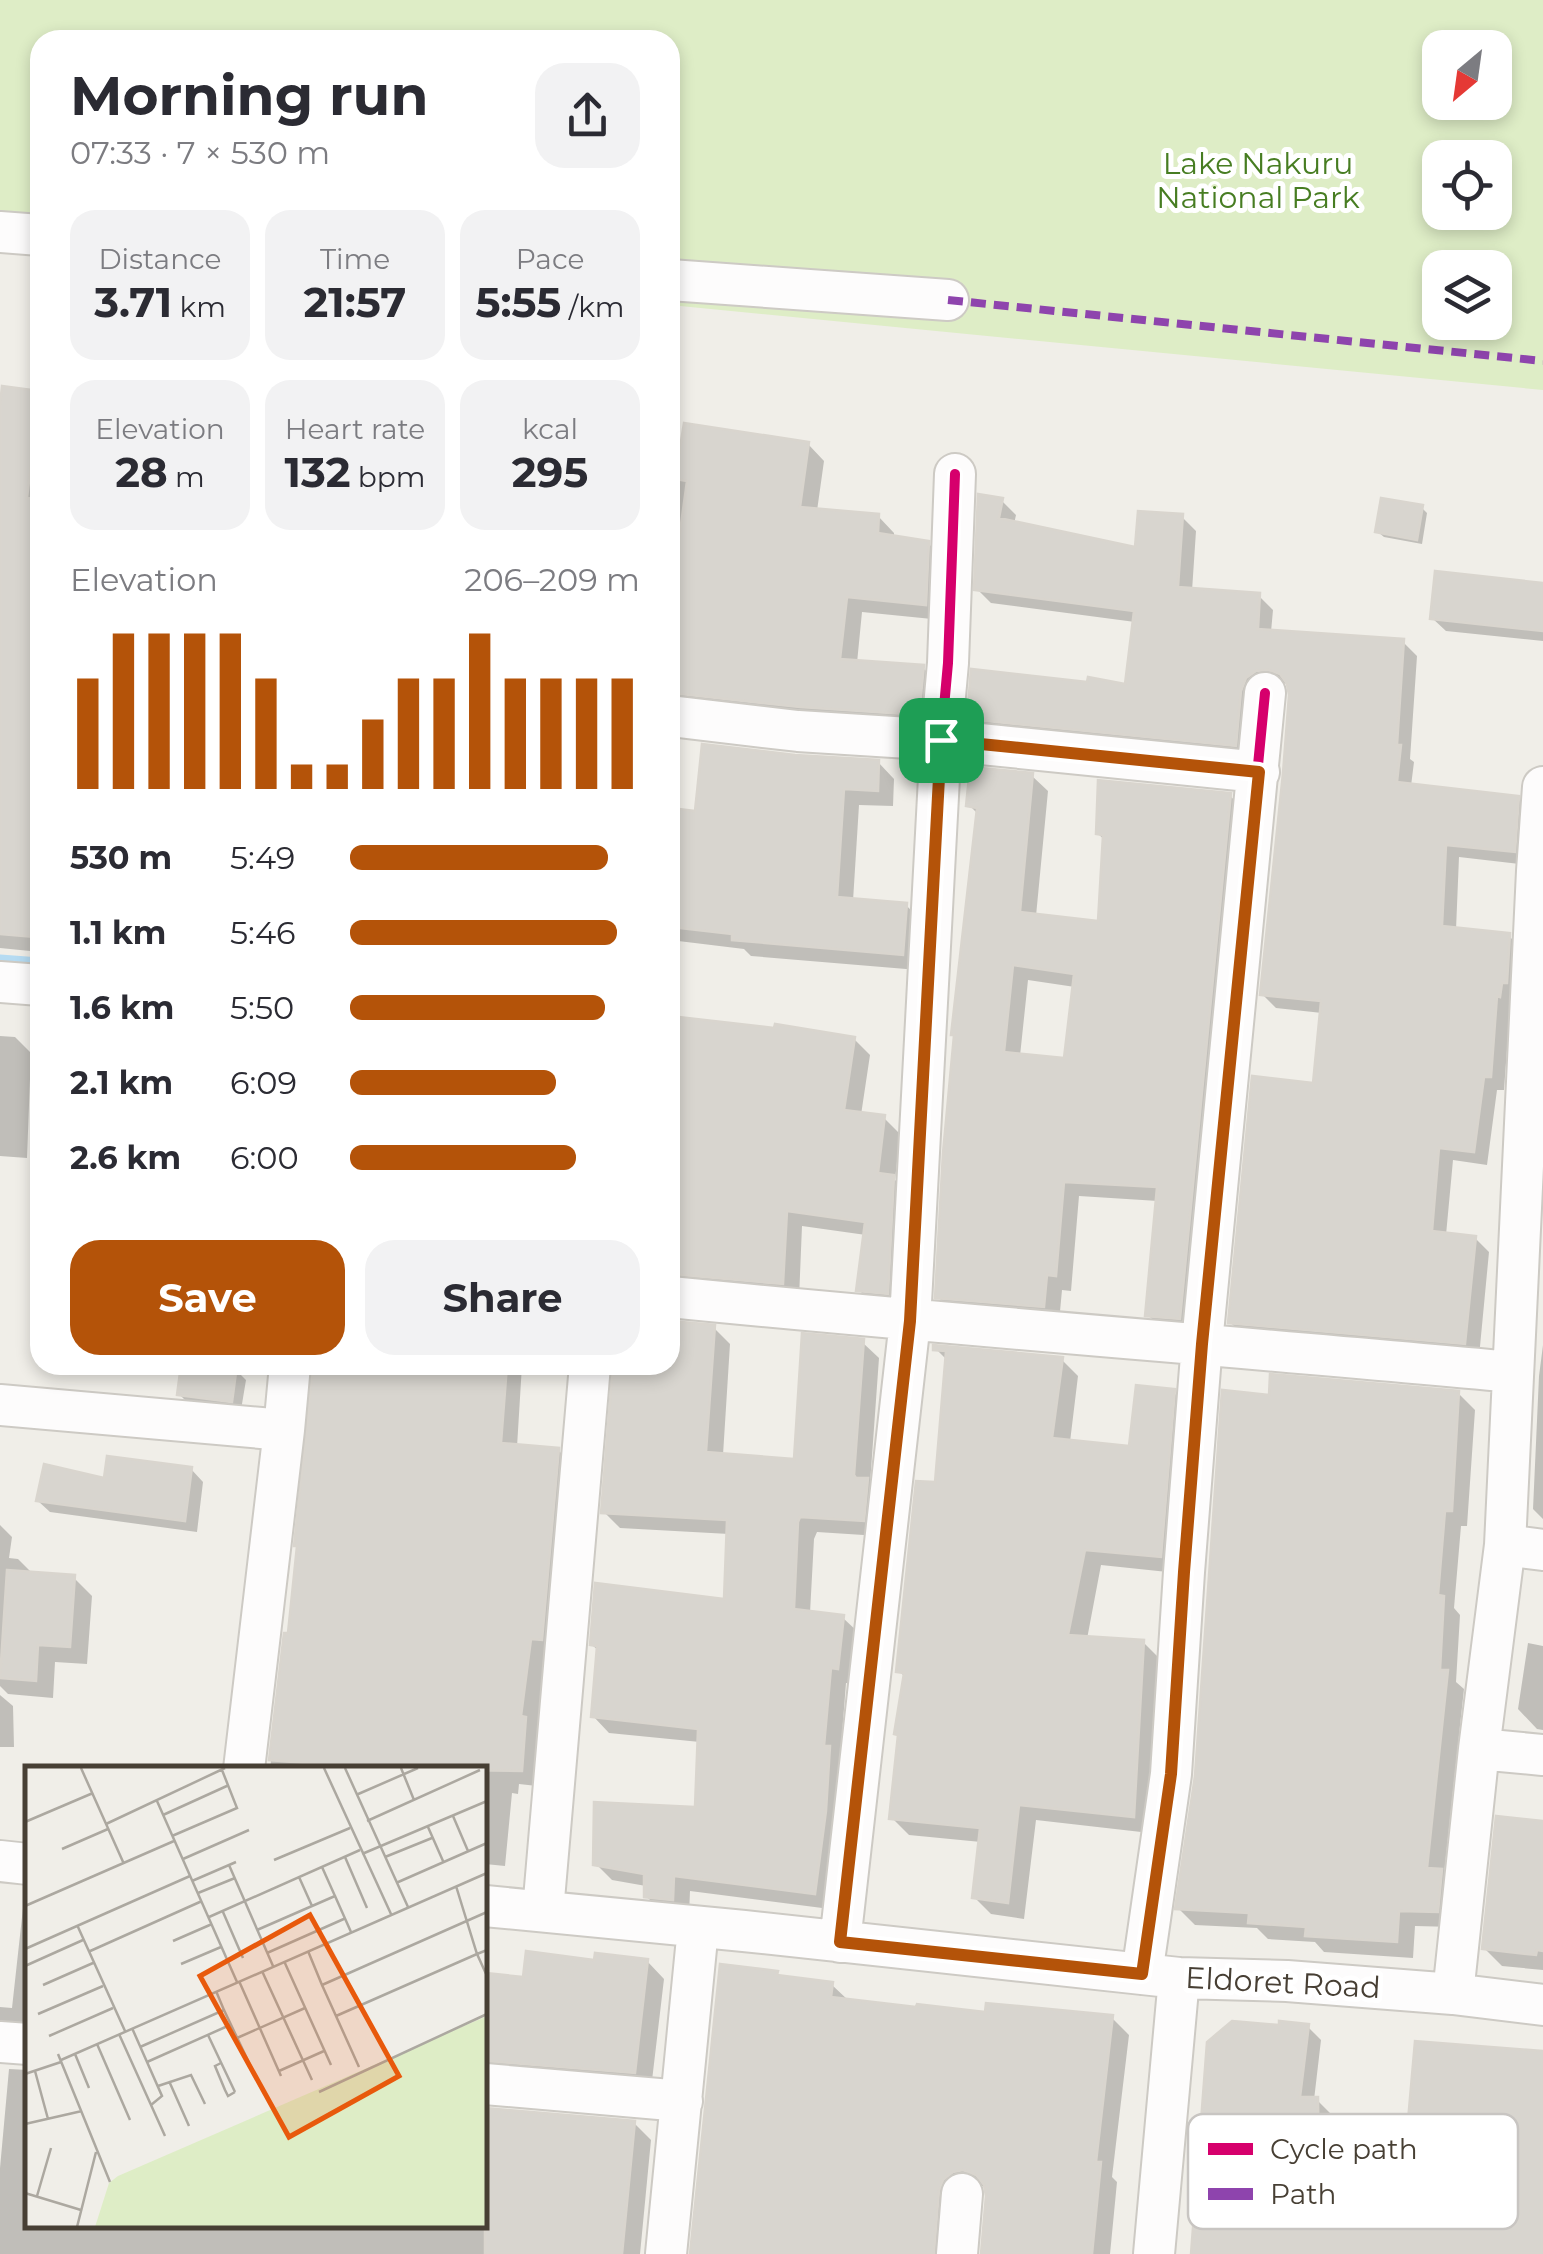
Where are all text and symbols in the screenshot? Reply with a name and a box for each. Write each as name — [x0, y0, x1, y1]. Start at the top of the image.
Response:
north arrow — [1422, 30, 1512, 120]
map controls — [1422, 30, 1512, 340]
text: Morning run — [70, 62, 428, 129]
button: share — [535, 63, 640, 168]
text: 07:33 · 7 × 530 m — [70, 133, 330, 172]
button: locate — [1422, 140, 1512, 230]
park label: Lake Nakuru National Park — [1156, 145, 1360, 216]
text: Distance — [98, 242, 222, 276]
text: Time — [320, 242, 390, 276]
text: Pace — [516, 242, 584, 276]
button: layers — [1422, 250, 1512, 340]
text: 3.71 — [94, 276, 172, 328]
text: 21:57 — [304, 276, 406, 328]
text: 5:55 — [476, 276, 561, 328]
text: km — [172, 290, 226, 324]
text: /km — [561, 290, 624, 324]
text: Elevation — [95, 412, 225, 446]
text: Heart rate — [285, 412, 425, 446]
text: kcal — [522, 412, 578, 446]
text: 28 — [115, 446, 168, 498]
text: 132 — [285, 446, 350, 498]
text: 295 — [512, 446, 588, 498]
text: m — [168, 460, 205, 494]
text: bpm — [350, 460, 425, 494]
text: Elevation — [70, 560, 218, 599]
text: 206–209 m — [464, 560, 640, 599]
pin — [899, 698, 984, 783]
icon: arrive — [914, 713, 969, 768]
text: 530 m — [70, 838, 172, 877]
text: 5:49 — [230, 838, 295, 877]
text: 1.1 km — [70, 913, 166, 952]
text: 5:46 — [230, 913, 296, 952]
text: 1.6 km — [70, 988, 174, 1027]
text: 5:50 — [230, 988, 294, 1027]
text: 2.1 km — [70, 1063, 173, 1102]
text: 6:09 — [230, 1063, 297, 1102]
text: 2.6 km — [70, 1138, 181, 1177]
text: 6:00 — [230, 1138, 299, 1177]
button: Save — [70, 1240, 345, 1355]
button: Share — [365, 1240, 640, 1355]
inset map — [25, 1766, 488, 2229]
street label: Eldoret Road — [1184, 1959, 1382, 2006]
legend — [1188, 2114, 1518, 2229]
text: Cycle path — [1270, 2132, 1418, 2166]
text: Path — [1270, 2177, 1337, 2211]

